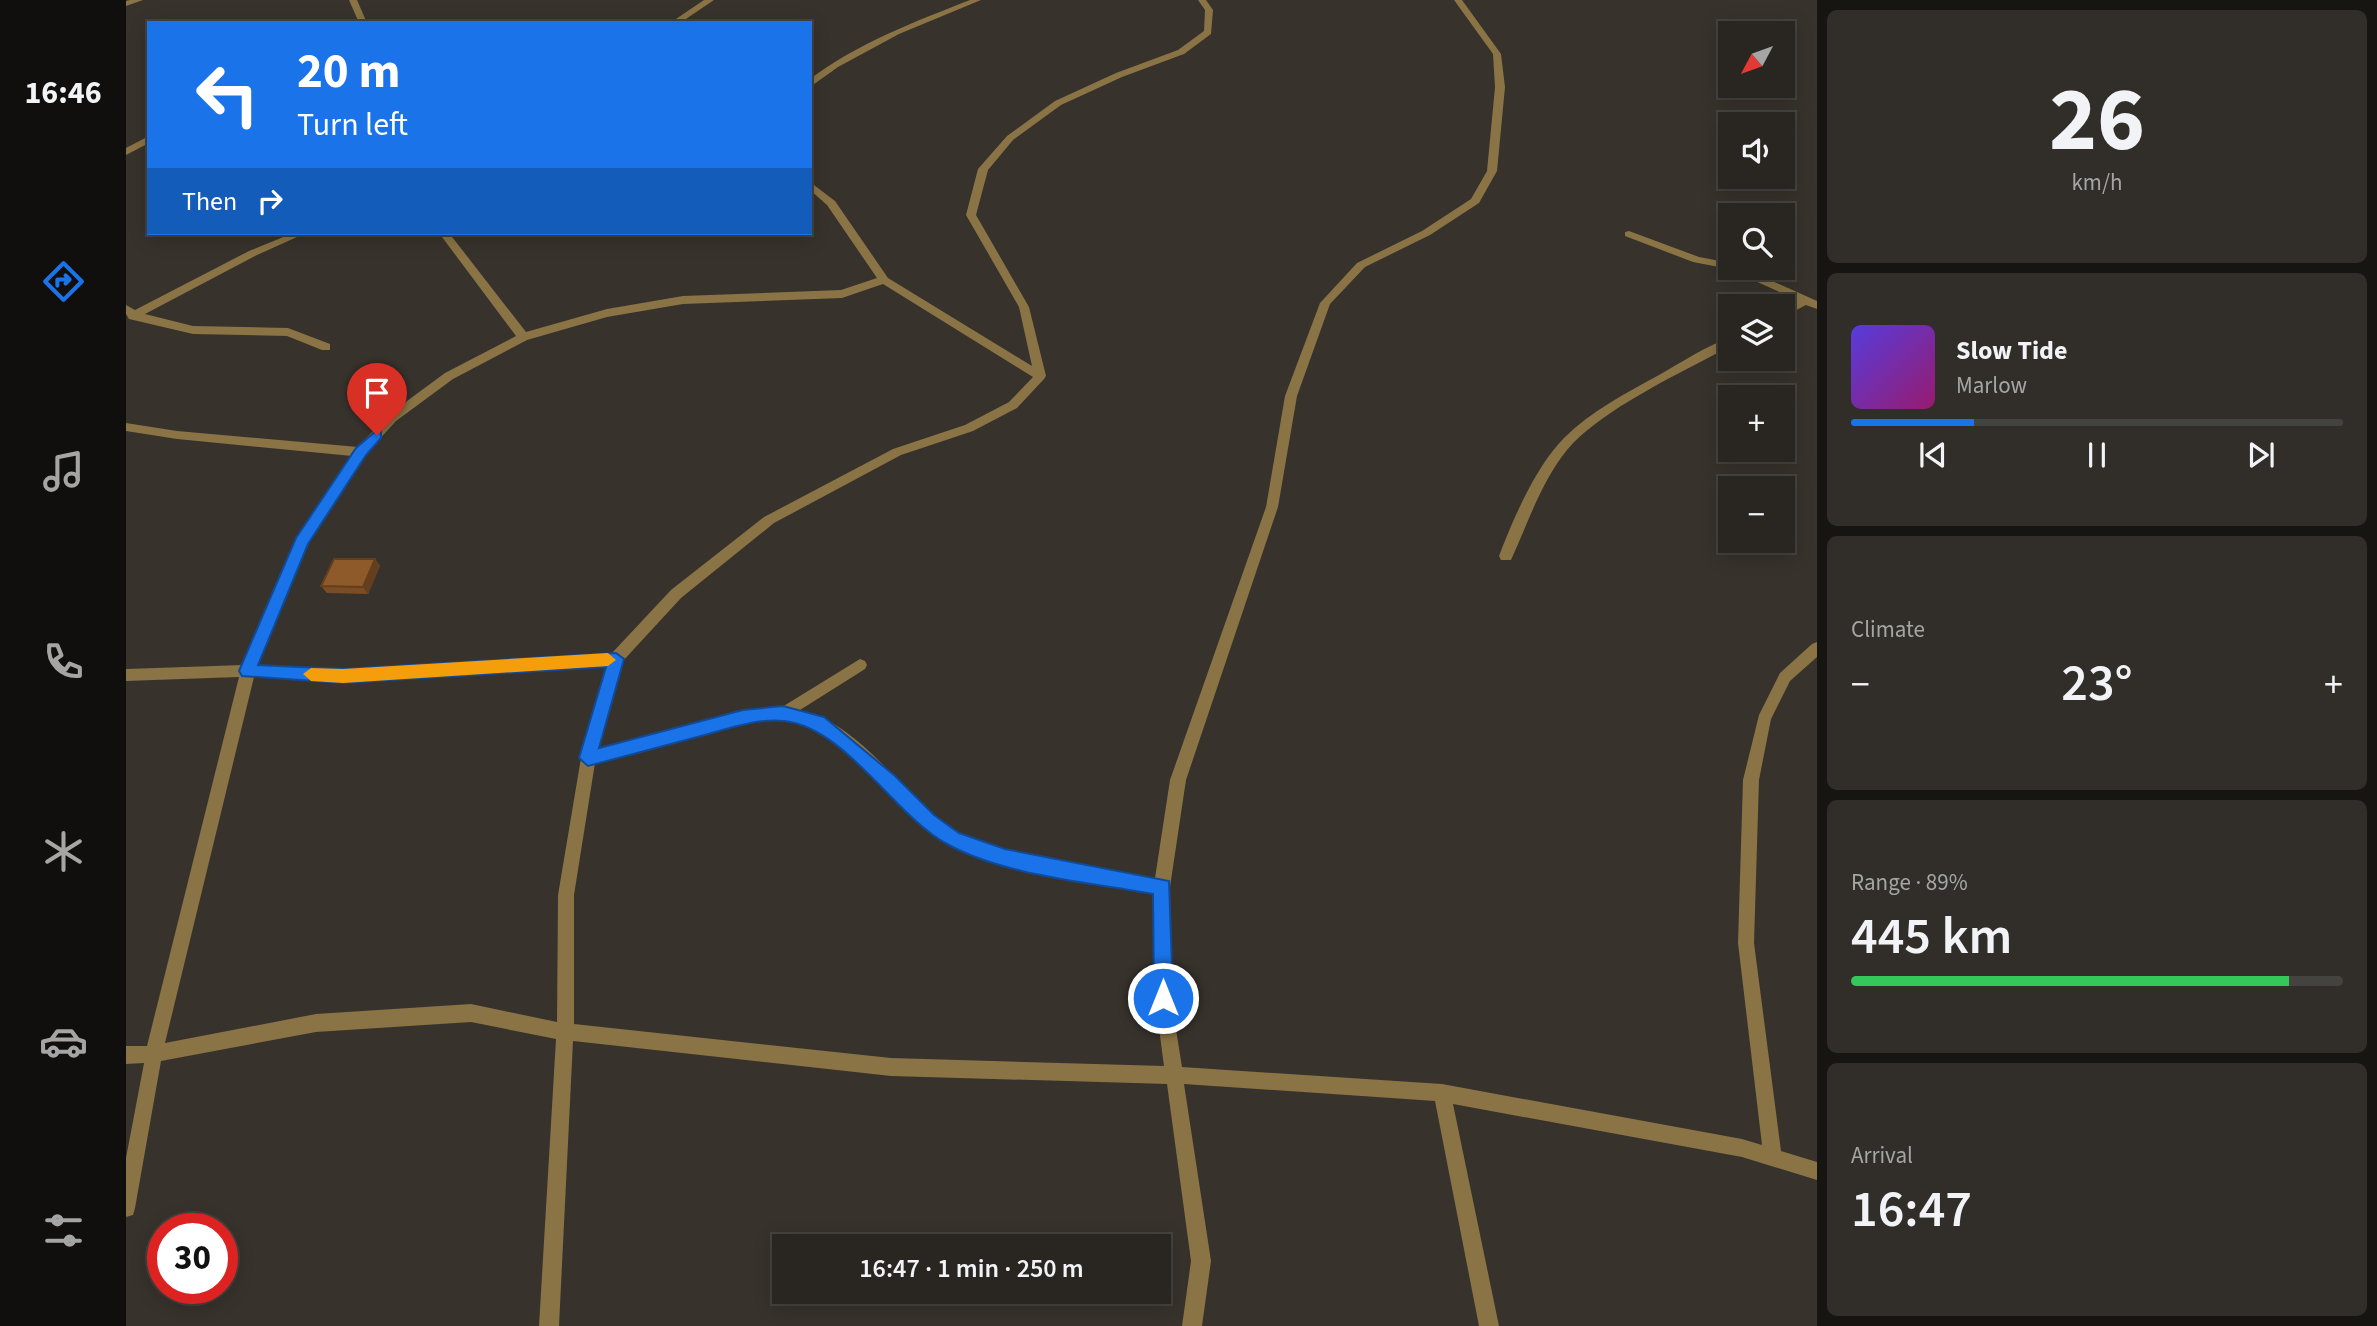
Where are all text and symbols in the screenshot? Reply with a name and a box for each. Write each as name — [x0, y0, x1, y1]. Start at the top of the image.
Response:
north arrow — [1718, 21, 1796, 98]
map controls — [1718, 21, 1795, 553]
text: 20 m — [297, 37, 401, 107]
icon: left — [182, 49, 273, 140]
text: 26 — [2049, 56, 2145, 185]
text: 16:46 — [24, 70, 102, 116]
text: Turn left — [297, 102, 408, 148]
button: sound — [1718, 112, 1795, 189]
text: km/h — [2071, 166, 2123, 199]
icon: right — [251, 182, 289, 220]
text: Then — [182, 183, 237, 220]
button: search — [1718, 203, 1795, 280]
icon: directions — [39, 257, 88, 306]
button: layers — [1718, 294, 1795, 371]
text: Slow Tide — [1956, 332, 2067, 369]
pin — [347, 363, 407, 435]
text: Marlow — [1956, 369, 2027, 402]
icon: arrive — [358, 374, 396, 412]
button: + — [1718, 385, 1795, 462]
icon: previous — [1914, 436, 1952, 474]
icon: pause — [2078, 436, 2116, 474]
icon: next — [2242, 436, 2280, 474]
icon: music — [39, 447, 88, 496]
button: − — [1718, 476, 1795, 553]
text: Climate — [1851, 613, 1925, 646]
icon: phone — [39, 637, 88, 686]
text: 23° — [2061, 647, 2133, 721]
text: − — [1851, 658, 1870, 712]
text: + — [2324, 658, 2343, 712]
icon: climate — [39, 827, 88, 876]
text: Range · 89% — [1851, 866, 1968, 899]
text: 445 km — [1851, 900, 2012, 974]
position arrow — [1126, 961, 1200, 1035]
icon: car — [39, 1017, 88, 1066]
text: Arrival — [1851, 1139, 1913, 1172]
text: 16:47 — [1851, 1173, 1972, 1247]
icon: filters — [39, 1206, 88, 1255]
speed limit sign: 30 — [147, 1213, 238, 1304]
text: 16:47 · 1 min · 250 m — [859, 1250, 1084, 1287]

